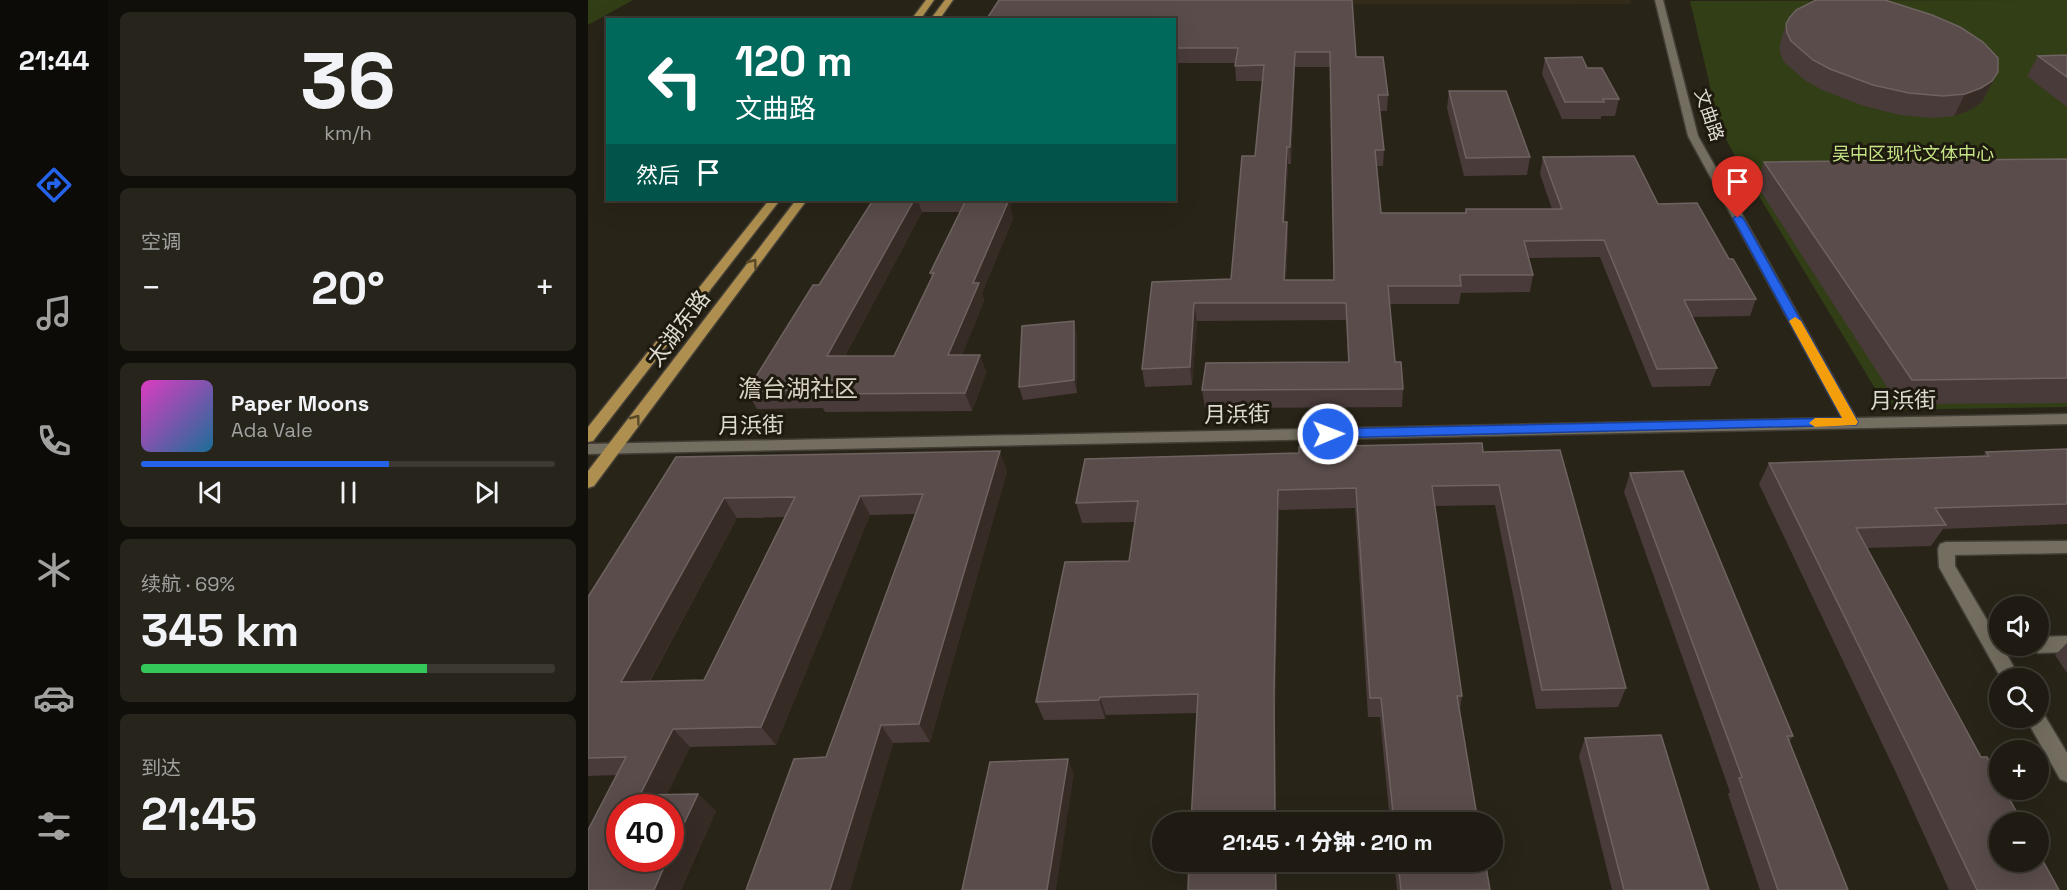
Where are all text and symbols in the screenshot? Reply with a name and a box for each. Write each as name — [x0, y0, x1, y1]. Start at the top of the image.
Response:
text: 36 — [300, 31, 396, 131]
text: 120 m — [735, 35, 853, 88]
icon: left — [636, 42, 714, 120]
text: 21:44 — [19, 43, 89, 78]
street label: 文曲路 — [1690, 86, 1729, 144]
text: 文曲路 — [735, 91, 816, 126]
text: km/h — [324, 120, 372, 146]
park label: 吴中区现代文体中心 — [1832, 142, 1994, 165]
icon: arrive — [692, 156, 725, 189]
pin — [1712, 156, 1763, 218]
text: 然后 — [636, 161, 680, 189]
icon: directions — [33, 164, 75, 206]
icon: arrive — [1721, 165, 1754, 198]
text: 空调 — [141, 229, 181, 255]
one-way arrow — [746, 259, 757, 270]
text: 20° — [311, 260, 385, 317]
text: − — [141, 267, 161, 309]
text: + — [535, 267, 555, 309]
street label: 太湖东路 — [640, 284, 716, 372]
icon: music — [33, 292, 75, 334]
district label: 澹台湖社区 — [738, 373, 858, 404]
street label: 月浜街 — [1870, 385, 1936, 415]
text: Paper Moons — [231, 389, 369, 417]
street label: 月浜街 — [1204, 399, 1270, 429]
position arrow — [1296, 402, 1360, 466]
street label: 月浜街 — [718, 410, 784, 440]
one-way arrow — [629, 415, 640, 426]
text: Ada Vale — [231, 417, 313, 443]
icon: phone — [33, 420, 75, 462]
icon: previous — [194, 476, 227, 509]
icon: pause — [332, 476, 365, 509]
icon: next — [470, 476, 503, 509]
icon: climate — [33, 549, 75, 591]
text: 续航 · 69% — [141, 571, 235, 597]
map controls — [1989, 596, 2049, 872]
button: sound — [1989, 596, 2049, 656]
text: 345 km — [141, 602, 299, 659]
button: search — [1989, 668, 2049, 728]
icon: car — [33, 677, 75, 719]
button: + — [1989, 740, 2049, 800]
text: 到达 — [141, 755, 181, 781]
text: 21:45 — [141, 786, 257, 843]
speed limit sign: 40 — [606, 794, 684, 872]
icon: filters — [33, 805, 75, 847]
button: − — [1989, 812, 2049, 872]
text: 21:45 · 1 分钟 · 210 m — [1223, 828, 1432, 856]

